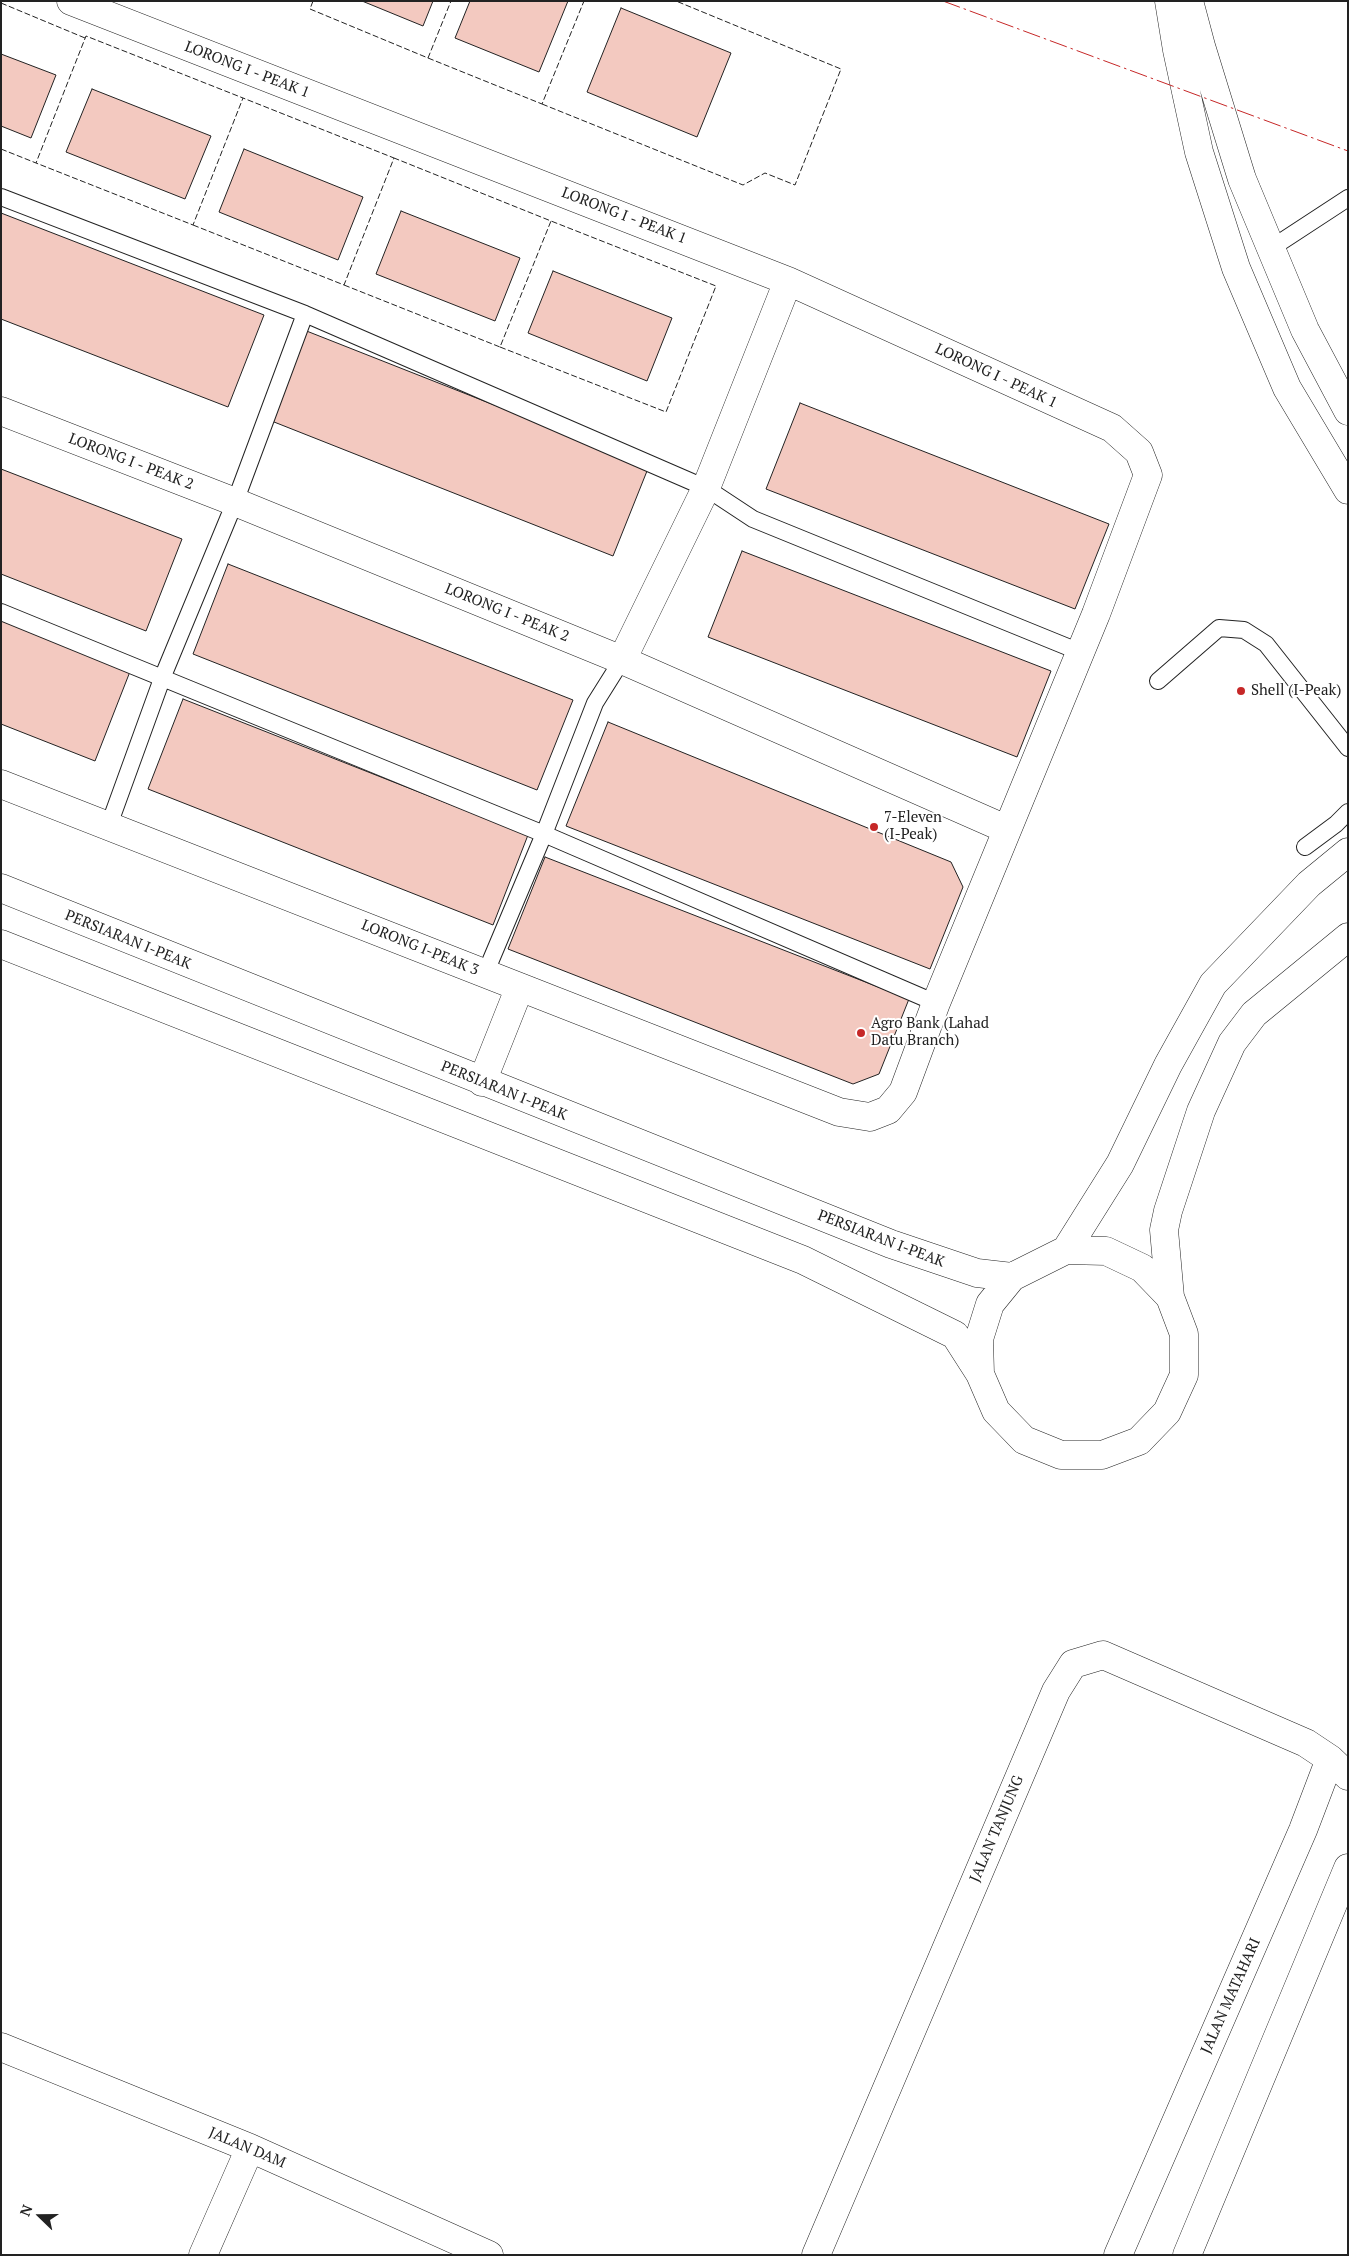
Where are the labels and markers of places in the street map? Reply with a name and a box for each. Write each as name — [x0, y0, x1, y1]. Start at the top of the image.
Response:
place label: Shell (I-Peak) — [1251, 682, 1341, 700]
marker: Shell (I-Peak) — [1235, 685, 1247, 697]
place label: 7-Eleven (I-Peak) — [884, 809, 942, 844]
marker: 7-Eleven (I-Peak) — [868, 821, 880, 833]
place label: Agro Bank (Lahad Datu Branch) — [871, 1015, 989, 1050]
marker: Agro Bank (Lahad Datu Branch) — [855, 1027, 867, 1039]

